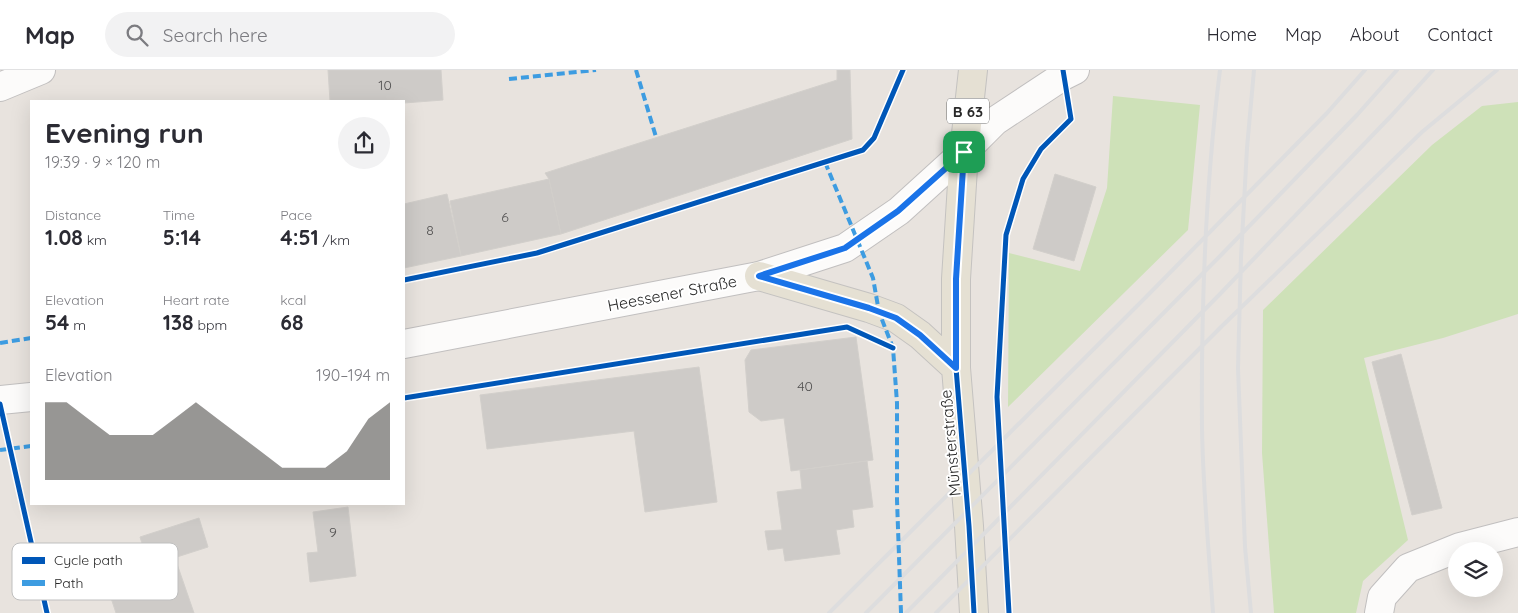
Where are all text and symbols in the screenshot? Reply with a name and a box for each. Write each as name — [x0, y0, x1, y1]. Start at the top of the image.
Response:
search box — [105, 12, 455, 57]
text: Map — [25, 20, 75, 50]
icon: search — [123, 21, 151, 49]
text: Search here — [163, 23, 268, 47]
text: Home — [1207, 23, 1257, 46]
text: Map — [1285, 23, 1322, 46]
text: About — [1350, 23, 1400, 46]
text: Contact — [1428, 23, 1493, 46]
house number: 10 — [378, 76, 392, 94]
road number: B 63 — [947, 98, 989, 124]
text: Evening run — [45, 115, 204, 150]
button: share — [338, 117, 390, 169]
pin — [943, 131, 985, 173]
icon: arrive — [950, 138, 978, 166]
text: 19:39 · 9 × 120 m — [45, 152, 160, 172]
text: Distance — [45, 206, 101, 224]
text: Time — [163, 206, 195, 224]
text: Pace — [280, 206, 312, 224]
house number: 6 — [501, 208, 509, 226]
house number: 8 — [426, 221, 434, 239]
text: 1.08 — [45, 224, 83, 250]
text: 5:14 — [163, 224, 201, 250]
text: 4:51 — [280, 224, 319, 250]
text: km — [83, 231, 107, 249]
text: /km — [319, 231, 350, 249]
street label: Heessener Straße — [606, 271, 738, 315]
text: Elevation — [45, 291, 104, 309]
text: Heart rate — [163, 291, 229, 309]
text: kcal — [280, 291, 306, 309]
text: 54 — [45, 309, 69, 335]
text: 138 — [163, 309, 194, 335]
text: 68 — [280, 309, 303, 335]
text: m — [69, 316, 86, 334]
text: bpm — [194, 316, 227, 334]
text: Elevation — [45, 365, 112, 385]
text: 190–194 m — [316, 365, 390, 385]
house number: 40 — [797, 377, 813, 395]
street label: Münsterstraße — [935, 389, 965, 497]
house number: 9 — [329, 523, 337, 541]
map controls — [1448, 542, 1503, 597]
button: layers — [1448, 542, 1503, 597]
legend — [12, 543, 178, 600]
text: Cycle path — [54, 551, 123, 569]
text: Path — [54, 574, 83, 592]

